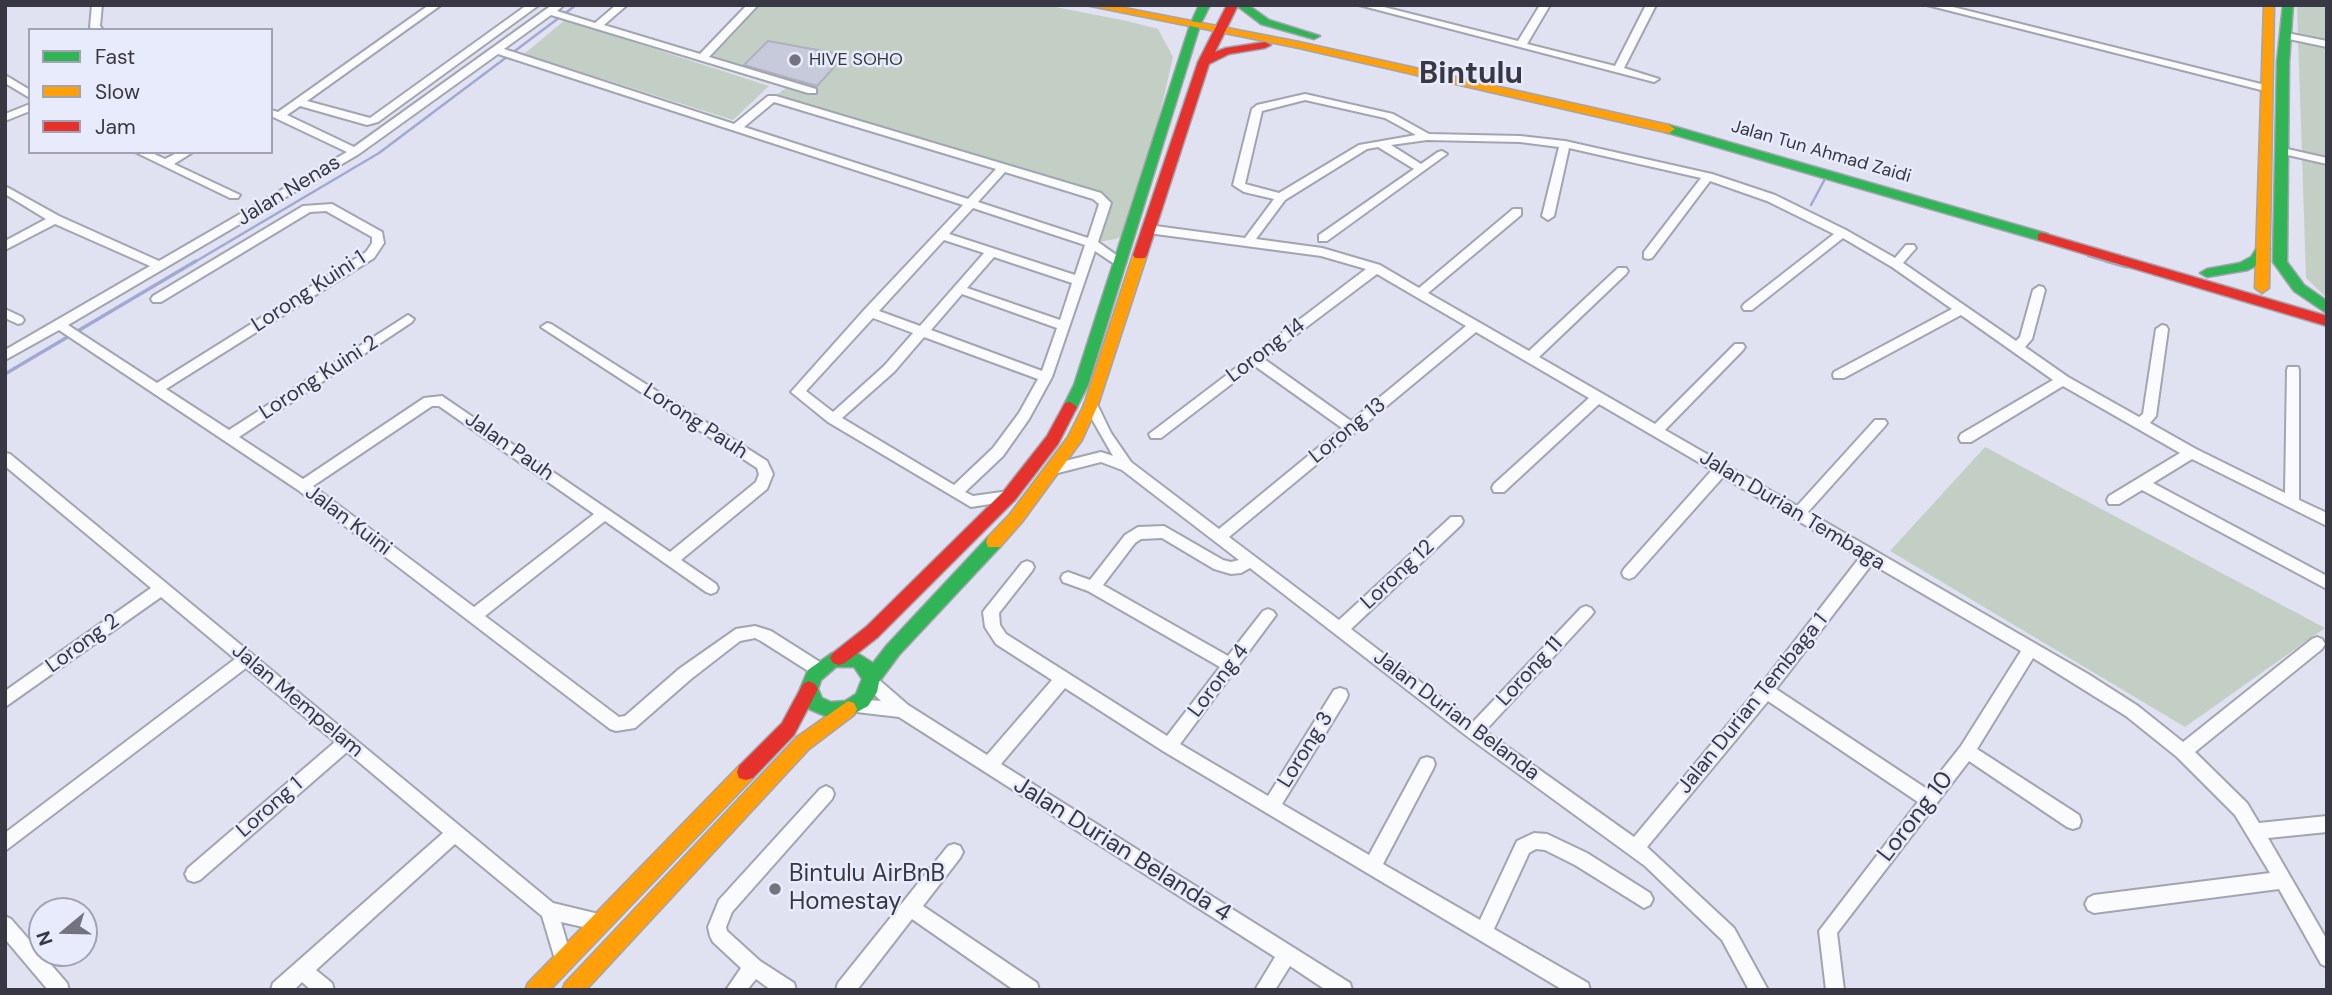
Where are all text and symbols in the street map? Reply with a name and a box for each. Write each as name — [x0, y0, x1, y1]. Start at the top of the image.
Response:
legend — [28, 28, 273, 154]
text: Fast — [95, 43, 135, 71]
place label: HIVE SOHO — [809, 49, 903, 71]
marker: HIVE SOHO — [787, 52, 803, 68]
district label: Bintulu — [1419, 57, 1523, 93]
text: Slow — [95, 78, 140, 106]
text: Jam — [95, 113, 136, 141]
street label: Jalan Tun Ahmad Zaidi — [1729, 116, 1913, 188]
street label: Jalan Nenas — [233, 150, 345, 232]
street label: Lorong Kuini 1 — [247, 246, 371, 338]
street label: Lorong 14 — [1222, 313, 1310, 389]
street label: Lorong Kuini 2 — [255, 330, 383, 426]
street label: Lorong Pauh — [638, 379, 752, 465]
street label: Lorong 13 — [1305, 393, 1391, 469]
street label: Jalan Pauh — [460, 407, 558, 487]
street label: Jalan Durian Tembaga — [1695, 446, 1889, 576]
street label: Jalan Kuini — [300, 480, 396, 562]
street label: Lorong 12 — [1356, 535, 1440, 615]
street label: Lorong 2 — [41, 609, 125, 679]
street label: Jalan Durian Tembaga 1 — [1673, 609, 1833, 799]
street label: Lorong 11 — [1492, 632, 1568, 712]
street label: Jalan Mempelam — [226, 639, 368, 763]
street label: Lorong 4 — [1183, 639, 1255, 723]
street label: Jalan Durian Belanda — [1368, 645, 1544, 787]
street label: Lorong 3 — [1273, 707, 1339, 793]
street label: Lorong 10 — [1872, 766, 1960, 868]
street label: Jalan Durian Belanda 4 — [1008, 771, 1236, 929]
street label: Lorong 1 — [232, 773, 308, 843]
place label: Bintulu AirBnB Homestay — [789, 861, 945, 917]
marker: Bintulu AirBnB Homestay — [767, 881, 783, 897]
north arrow — [28, 897, 98, 967]
text: N — [30, 928, 59, 949]

